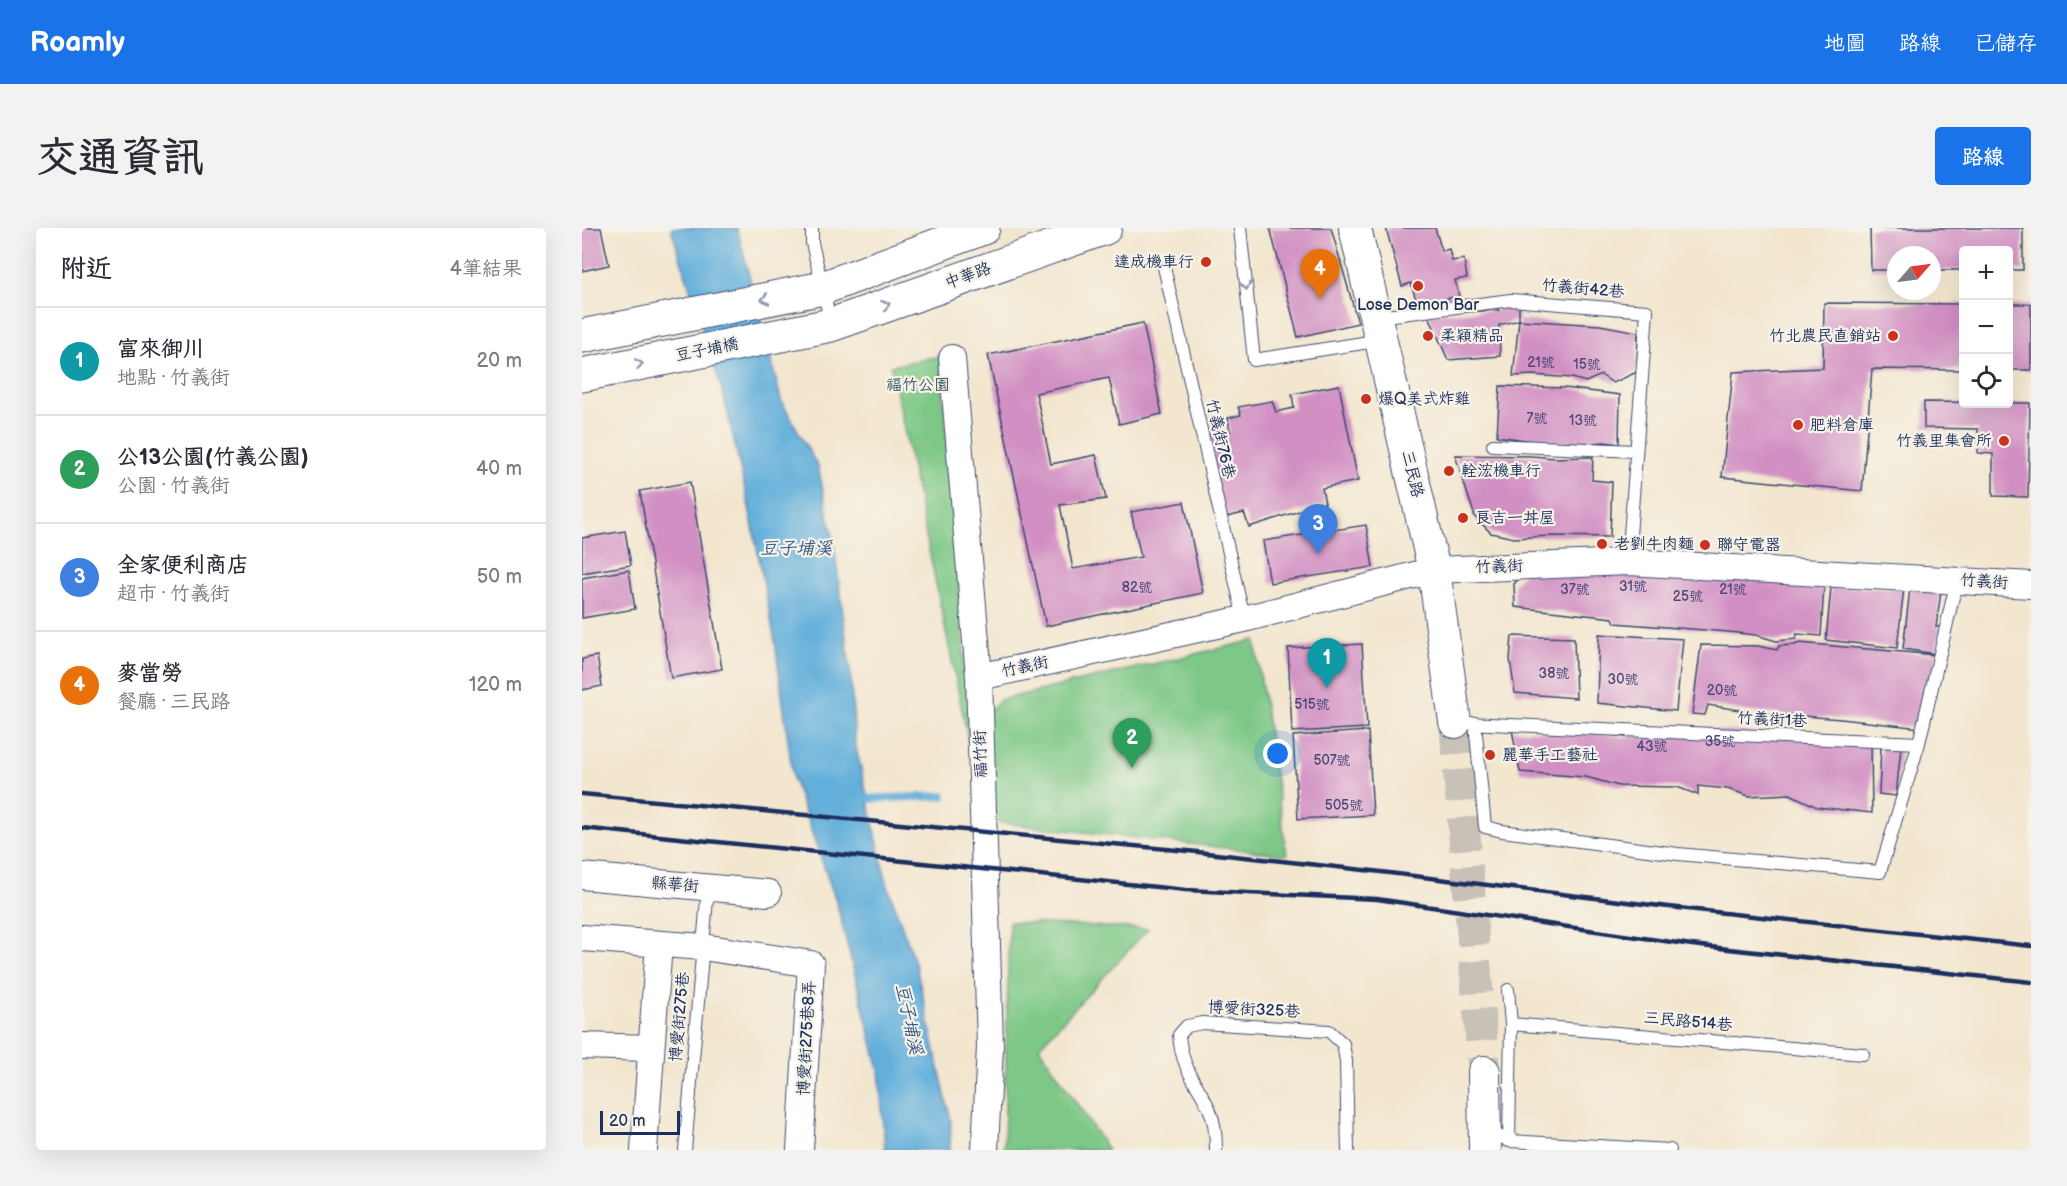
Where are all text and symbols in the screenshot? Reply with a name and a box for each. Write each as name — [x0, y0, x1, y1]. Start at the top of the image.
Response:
text: Roamly — [30, 26, 125, 59]
text: 地圖 — [1824, 31, 1866, 56]
text: 路線 — [1899, 31, 1941, 56]
text: 已儲存 — [1974, 31, 2037, 56]
button: 路線 — [1935, 127, 2031, 185]
text: 交通資訊 — [36, 133, 204, 184]
north arrow — [1887, 246, 1941, 300]
map controls — [1959, 246, 2013, 408]
button: + — [1959, 246, 2013, 300]
pin: 4 — [1300, 250, 1340, 299]
place label: 達成機車行 — [1114, 253, 1194, 272]
text: 附近 — [60, 254, 112, 285]
marker: 達成機車行 — [1199, 255, 1213, 269]
text: 4筆結果 — [450, 257, 522, 281]
street label: 中華路 — [942, 259, 994, 293]
street label: 竹義街42巷 — [1541, 276, 1625, 302]
marker: Lose Demon Bar — [1411, 279, 1425, 293]
one-way arrow — [1239, 282, 1252, 291]
one-way arrow — [761, 292, 771, 305]
place label: Lose Demon Bar — [1357, 296, 1479, 315]
one-way arrow — [880, 300, 891, 313]
button: − — [1959, 300, 2013, 354]
place label: 柔穎精品 — [1440, 327, 1504, 346]
place label: 竹北農民直銷站 — [1769, 327, 1881, 346]
marker: 柔穎精品 — [1421, 329, 1435, 343]
marker: 竹北農民直銷站 — [1886, 329, 1900, 343]
street label: 豆子埔橋 — [674, 335, 740, 365]
text: 富來御川 — [117, 336, 205, 363]
text: 1 — [75, 349, 84, 373]
text: 20 m — [477, 349, 522, 373]
house number: 21號 — [1527, 354, 1555, 371]
button: locate — [1959, 354, 2013, 408]
house number: 15號 — [1573, 356, 1601, 373]
one-way arrow — [634, 358, 644, 371]
text: 地點 · 竹義街 — [117, 366, 230, 390]
park label: 福竹公園 — [886, 376, 950, 395]
place label: 爆Q美式炸雞 — [1378, 390, 1470, 409]
marker: 爆Q美式炸雞 — [1359, 392, 1373, 406]
street label: 竹義街76巷 — [1202, 397, 1238, 481]
house number: 7號 — [1527, 410, 1547, 427]
house number: 13號 — [1569, 412, 1597, 429]
place label: 肥料倉庫 — [1810, 416, 1874, 435]
marker: 肥料倉庫 — [1791, 418, 1805, 432]
place label: 竹義里集會所 — [1896, 432, 1992, 451]
marker: 竹義里集會所 — [1997, 434, 2011, 448]
text: 公13公園(竹義公園) — [117, 444, 309, 471]
street label: 三民路 — [1397, 448, 1427, 500]
text: 2 — [74, 457, 85, 481]
text: 40 m — [476, 457, 522, 481]
place label: 輇浤機車行 — [1461, 462, 1541, 481]
marker: 輇浤機車行 — [1442, 464, 1456, 478]
text: 公園 · 竹義街 — [117, 474, 230, 498]
pin: 3 — [1298, 504, 1338, 554]
place label: 良吉一丼屋 — [1475, 509, 1555, 528]
marker: 良吉一丼屋 — [1456, 511, 1470, 525]
place label: 老劉牛肉麵 — [1614, 535, 1694, 554]
place label: 聯守電器 — [1717, 536, 1781, 555]
marker: 老劉牛肉麵 — [1595, 537, 1609, 551]
water label: 豆子埔溪 — [760, 538, 833, 559]
marker: 聯守電器 — [1698, 538, 1712, 552]
text: 全家便利商店 — [117, 552, 249, 579]
street label: 竹義街 — [1475, 557, 1523, 577]
text: 3 — [74, 565, 85, 589]
text: 50 m — [477, 565, 522, 589]
street label: 竹義街 — [1959, 571, 2009, 593]
house number: 31號 — [1619, 578, 1647, 595]
house number: 82號 — [1122, 579, 1152, 596]
house number: 37號 — [1560, 581, 1590, 598]
house number: 21號 — [1719, 581, 1747, 598]
text: 超市 · 竹義街 — [117, 582, 230, 606]
house number: 25號 — [1673, 588, 1703, 605]
pin: 1 — [1308, 638, 1346, 688]
street label: 竹義街 — [1000, 653, 1050, 681]
text: 麥當勞 — [117, 660, 183, 687]
house number: 38號 — [1539, 665, 1569, 682]
house number: 30號 — [1608, 671, 1638, 688]
text: 4 — [74, 673, 85, 697]
text: 120 m — [469, 673, 522, 697]
house number: 20號 — [1707, 682, 1737, 699]
text: 餐廳 · 三民路 — [117, 690, 230, 714]
house number: 515號 — [1294, 696, 1330, 713]
street label: 竹義街1巷 — [1736, 709, 1808, 731]
pin: 2 — [1112, 718, 1152, 768]
street label: 福竹街 — [971, 730, 991, 778]
house number: 35號 — [1705, 733, 1735, 750]
house number: 43號 — [1636, 738, 1668, 755]
your location — [1263, 739, 1292, 768]
place label: 麗華手工藝社 — [1502, 746, 1598, 765]
marker: 麗華手工藝社 — [1483, 748, 1497, 762]
house number: 507號 — [1313, 752, 1351, 769]
house number: 505號 — [1325, 797, 1363, 814]
street label: 縣華街 — [650, 873, 700, 897]
street label: 博愛街275巷 — [667, 971, 693, 1063]
street label: 博愛街275巷8弄 — [794, 980, 820, 1096]
water label: 豆子埔溪 — [891, 982, 927, 1057]
street label: 博愛街325巷 — [1207, 998, 1301, 1022]
street label: 三民路514巷 — [1643, 1009, 1733, 1035]
scale bar — [600, 1108, 680, 1136]
text: 20 m — [609, 1112, 645, 1131]

